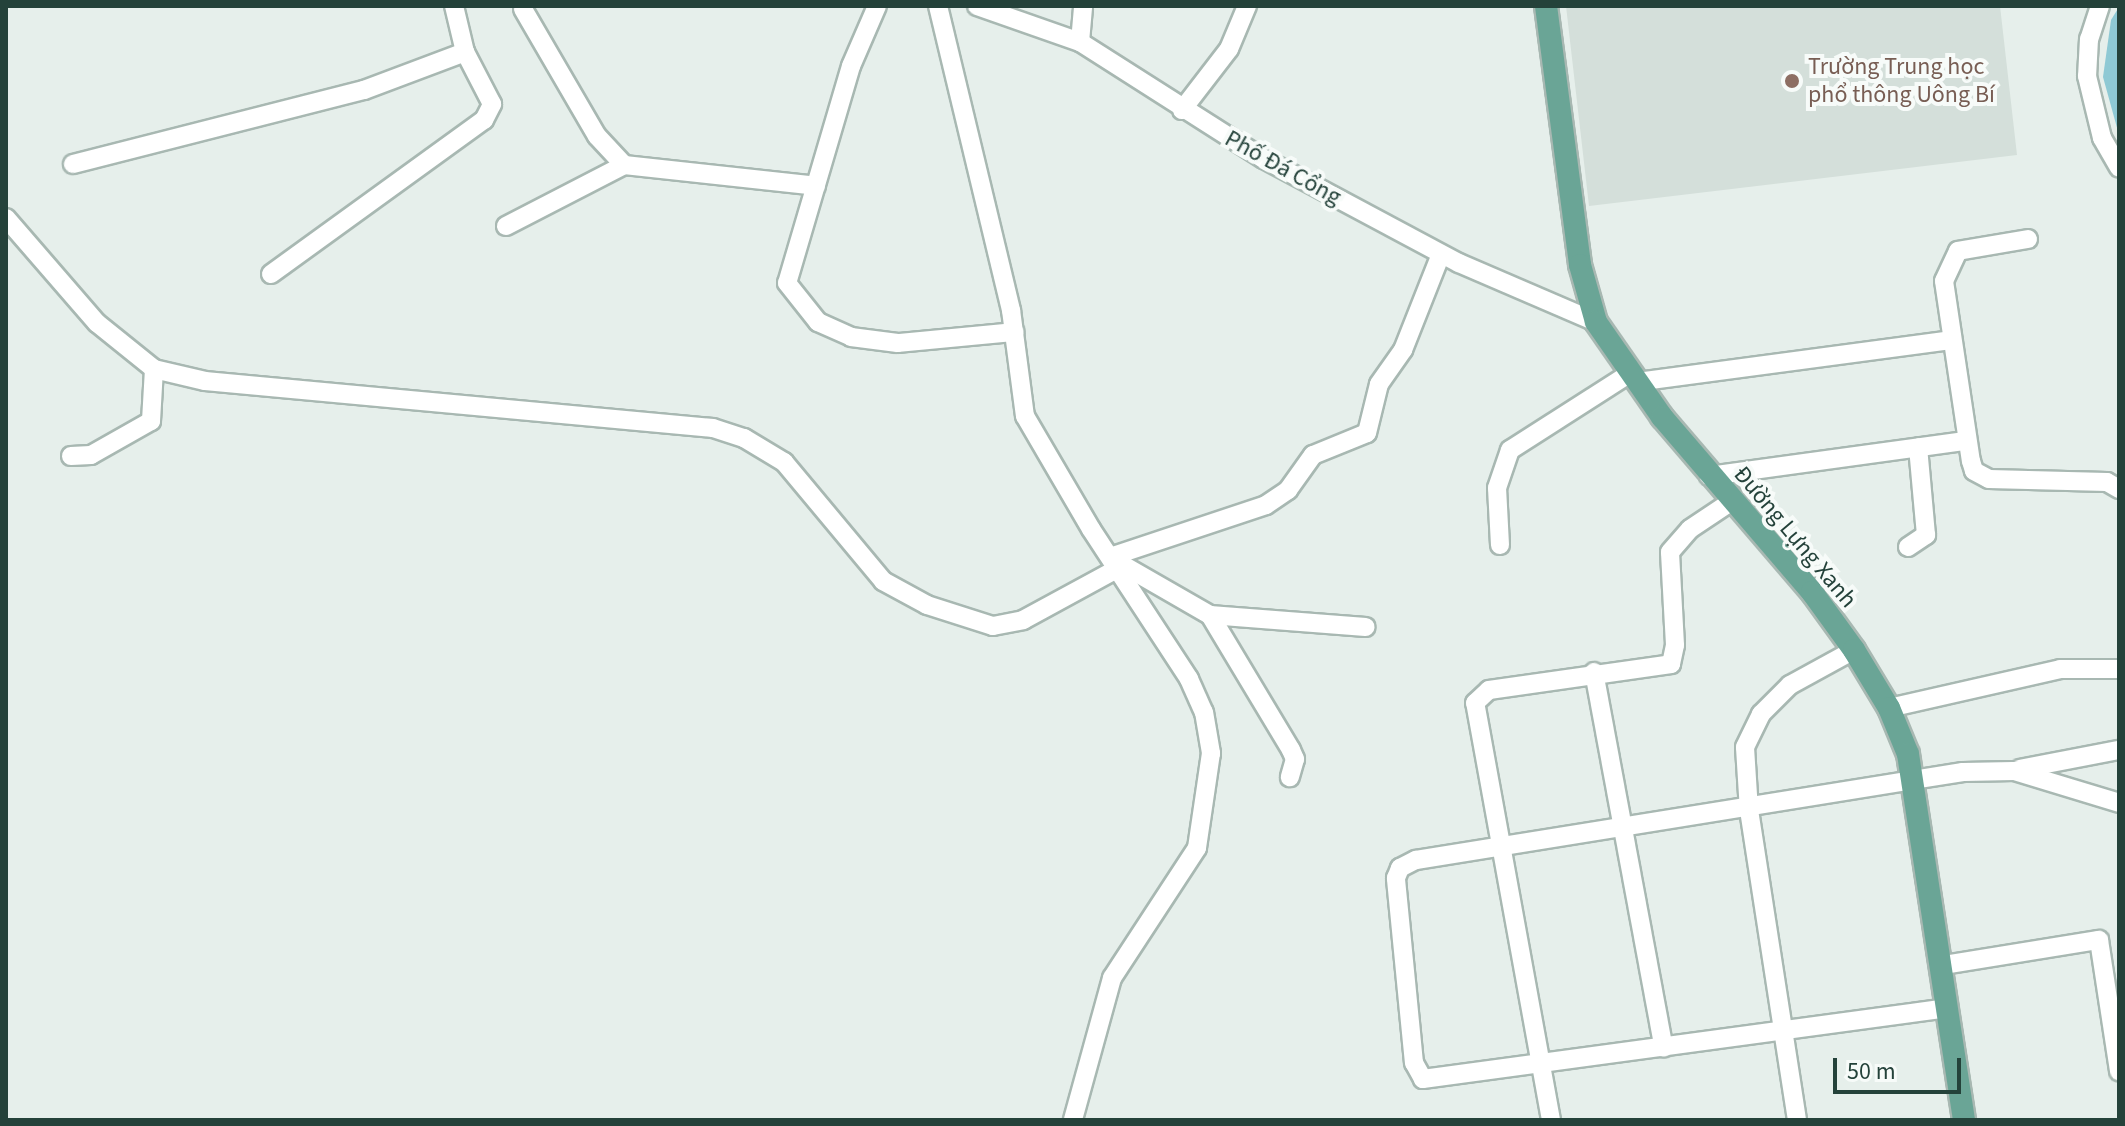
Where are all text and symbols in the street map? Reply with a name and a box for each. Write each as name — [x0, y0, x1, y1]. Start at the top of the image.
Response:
place label: Trường Trung học phổ thông Uông Bí — [1808, 53, 1995, 109]
marker: Trường Trung học phổ thông Uông Bí — [1783, 72, 1801, 90]
street label: Phố Đá Cổng — [1220, 124, 1346, 212]
street label: Đường Lựng Xanh — [1727, 460, 1863, 614]
scale bar — [1837, 1042, 1965, 1092]
text: 50 m — [1847, 1054, 1896, 1089]

